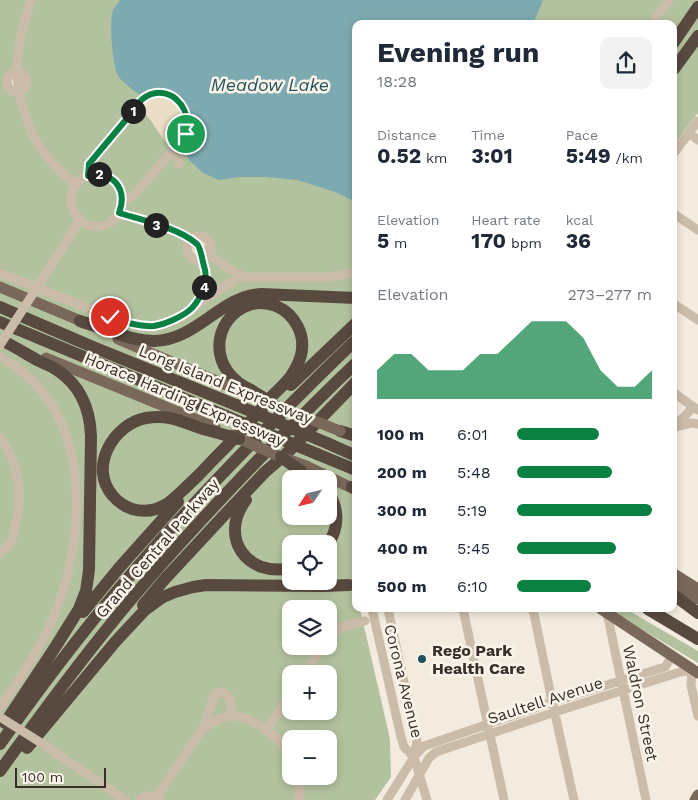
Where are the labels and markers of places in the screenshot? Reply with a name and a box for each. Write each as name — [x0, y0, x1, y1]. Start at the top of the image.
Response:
pin: 1 — [120, 98, 146, 124]
pin — [165, 113, 207, 155]
pin: 2 — [86, 162, 112, 186]
pin: 3 — [144, 212, 168, 238]
pin: 4 — [192, 274, 216, 300]
pin — [89, 296, 131, 338]
place label: Rego Park Health Care — [432, 641, 525, 678]
marker: Rego Park Health Care — [416, 653, 428, 665]

